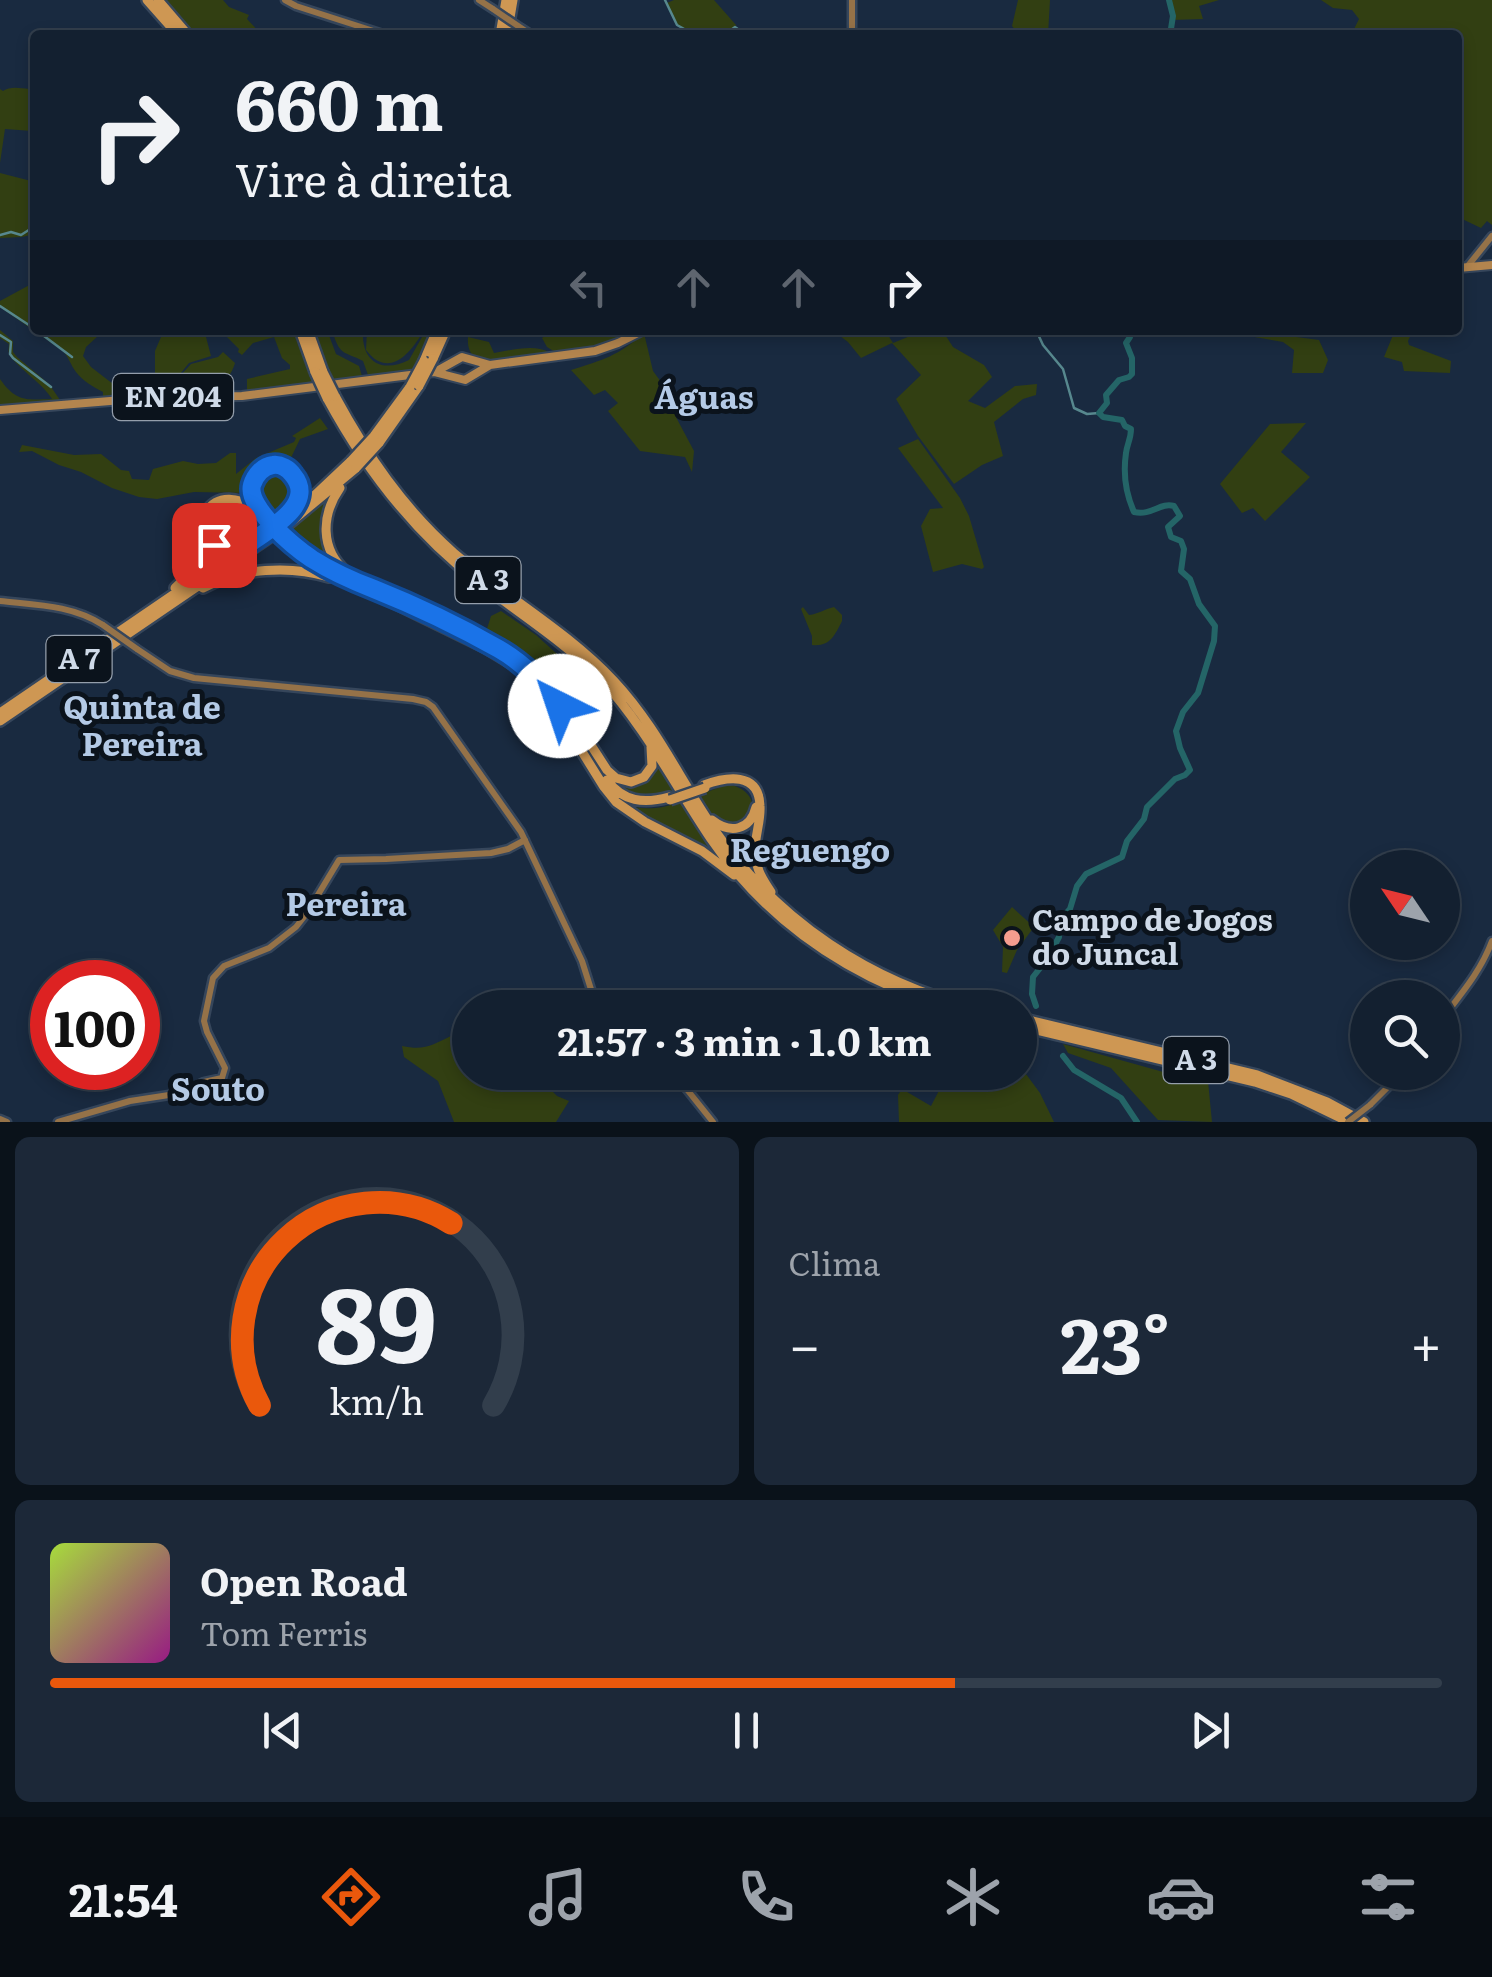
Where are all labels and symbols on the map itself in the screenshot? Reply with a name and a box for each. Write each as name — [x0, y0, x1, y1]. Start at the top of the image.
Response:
district label: Águas — [654, 371, 754, 419]
road number: EN 204 — [113, 374, 233, 420]
pin — [172, 503, 257, 588]
road number: A 3 — [456, 557, 520, 603]
road number: A 7 — [46, 636, 112, 682]
position arrow — [508, 654, 612, 758]
district label: Quinta de Pereira — [63, 681, 221, 766]
district label: Reguengo — [730, 824, 890, 872]
north arrow — [1350, 850, 1460, 960]
district label: Pereira — [286, 878, 407, 926]
place label: Campo de Jogos do Juncal — [1032, 896, 1273, 974]
marker: Campo de Jogos do Juncal — [1001, 927, 1023, 949]
speed limit sign: 100 — [30, 960, 160, 1090]
road number: A 3 — [1164, 1037, 1228, 1083]
district label: Souto — [171, 1063, 265, 1111]

